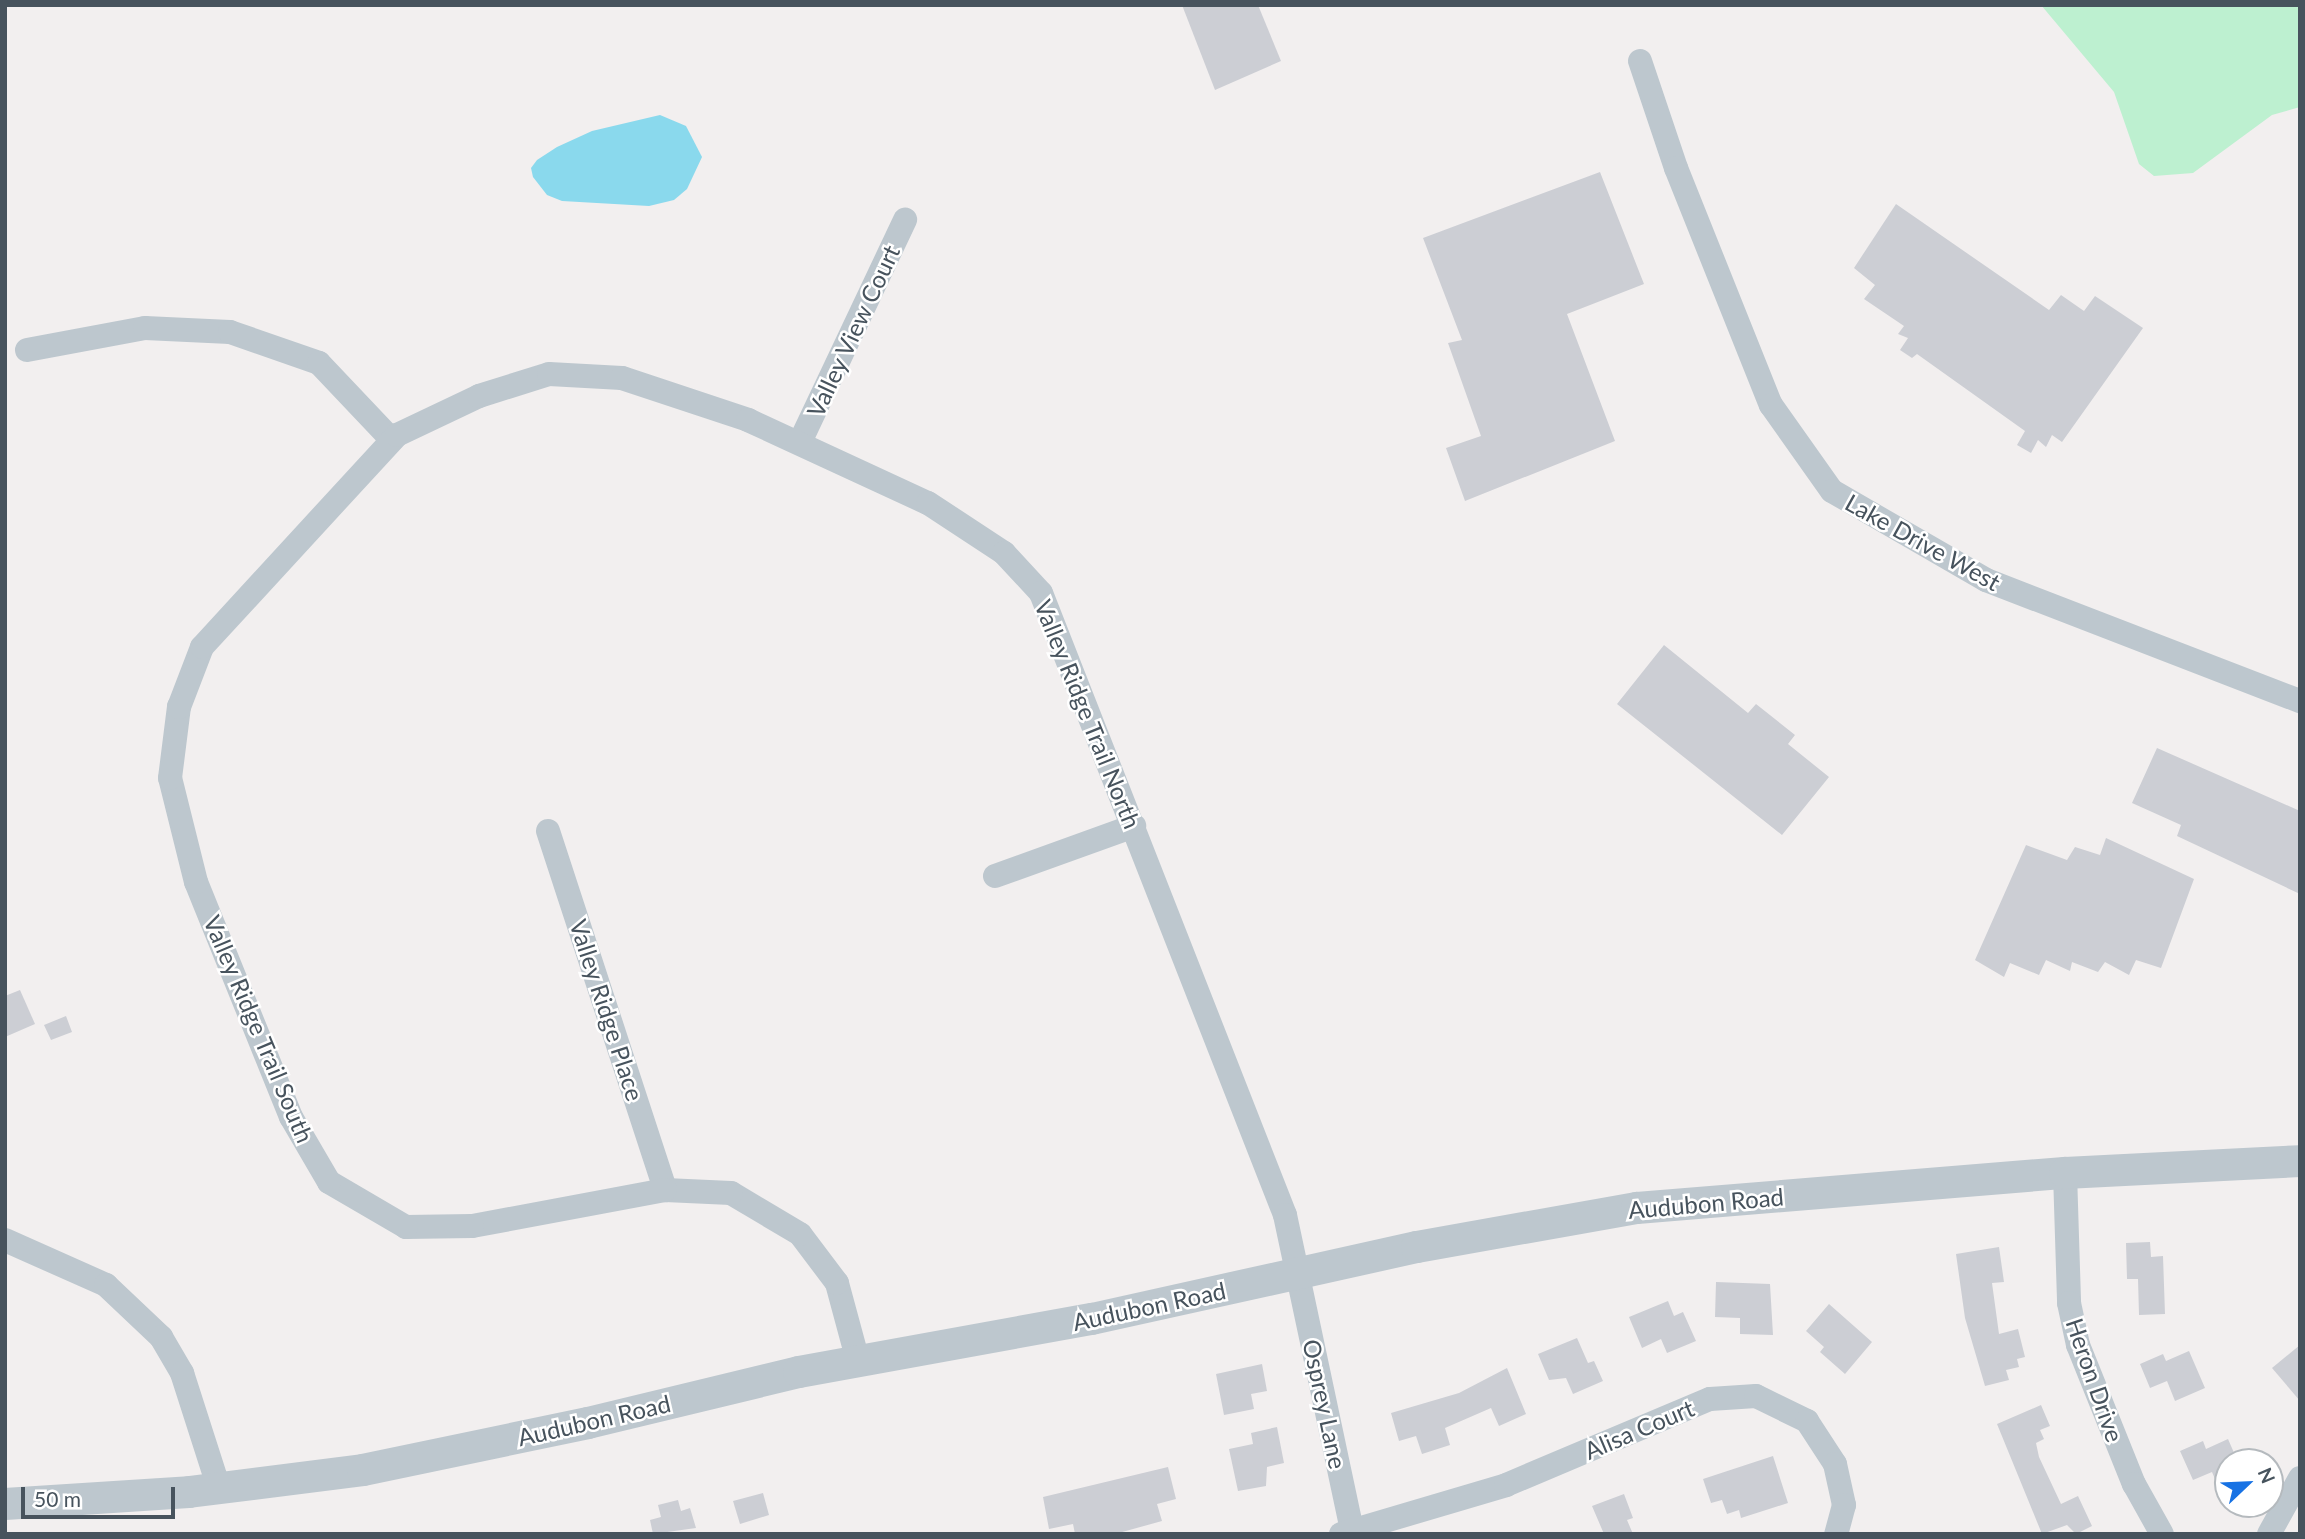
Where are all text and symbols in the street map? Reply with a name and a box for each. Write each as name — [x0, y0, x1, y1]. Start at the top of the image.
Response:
street label: Valley View Court — [800, 240, 906, 422]
street label: Lake Drive West — [1840, 487, 2006, 597]
street label: Valley Ridge Trail North — [1029, 595, 1147, 833]
street label: Valley Ridge Trail South — [198, 910, 320, 1148]
street label: Valley Ridge Place — [564, 915, 650, 1105]
street label: Audubon Road — [1627, 1182, 1785, 1224]
street label: Audubon Road — [1070, 1276, 1228, 1336]
street label: Heron Drive — [2060, 1314, 2130, 1446]
street label: Osprey Lane — [1297, 1336, 1353, 1472]
street label: Audubon Road — [515, 1388, 673, 1452]
street label: Alisa Court — [1580, 1393, 1698, 1465]
north arrow — [2214, 1448, 2284, 1518]
text: N — [2254, 1464, 2280, 1487]
scale bar — [24, 1472, 178, 1516]
text: 50 m — [34, 1486, 81, 1511]

